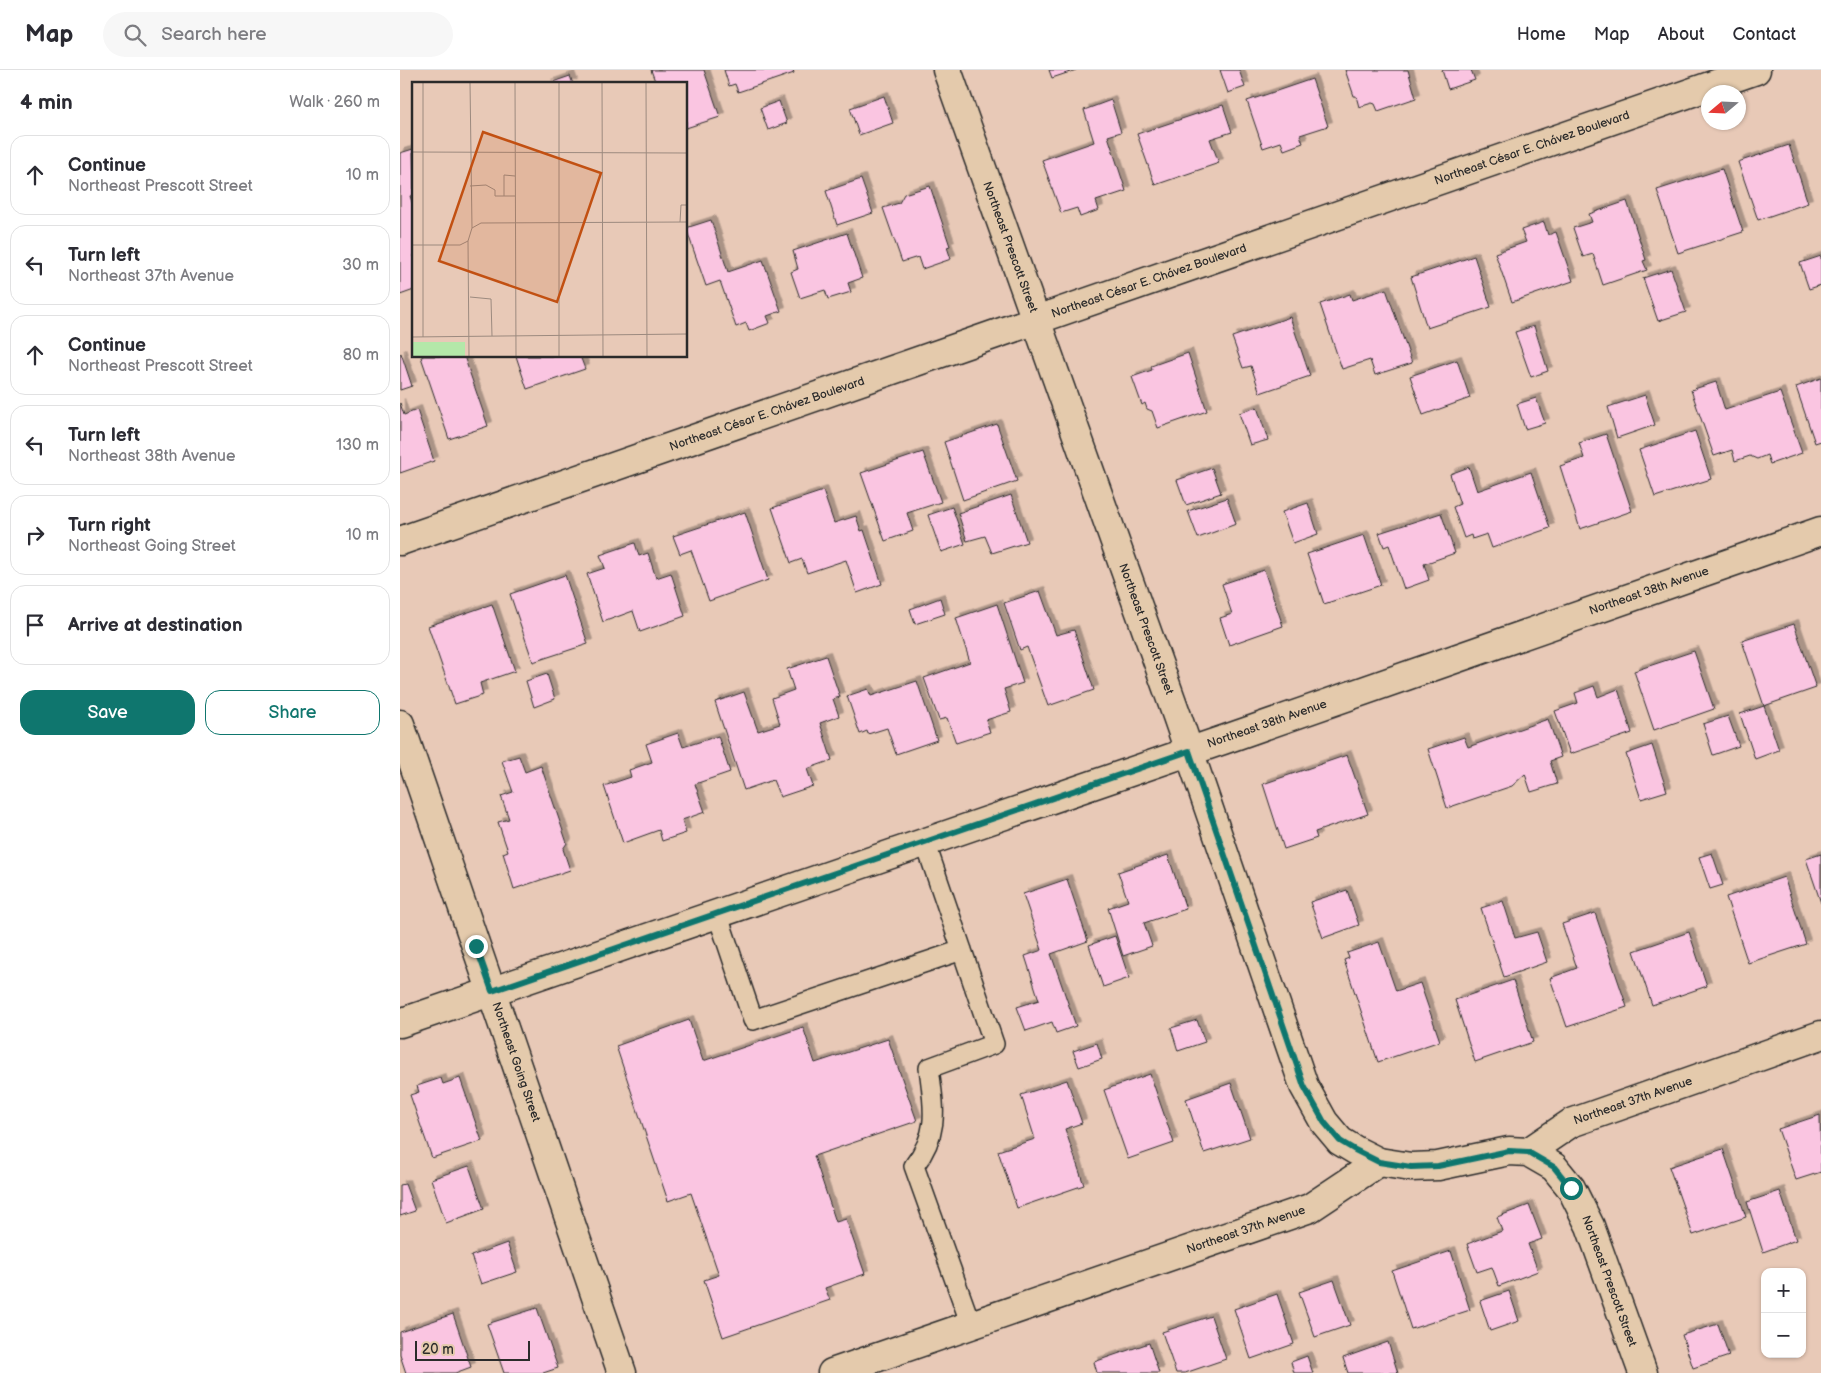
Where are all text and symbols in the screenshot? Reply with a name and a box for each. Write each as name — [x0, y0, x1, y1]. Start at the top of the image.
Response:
search box — [103, 12, 453, 57]
text: Map — [25, 20, 73, 49]
icon: search — [121, 21, 149, 49]
text: Search here — [161, 23, 267, 46]
text: Home — [1517, 24, 1566, 45]
text: Map — [1594, 24, 1630, 45]
text: About — [1658, 24, 1705, 45]
text: Contact — [1733, 24, 1796, 45]
inset map — [412, 82, 688, 358]
north arrow — [1701, 85, 1746, 130]
text: 4 min — [20, 90, 73, 115]
text: Walk · 260 m — [289, 93, 380, 112]
street label: Northeast César E. Chávez Boulevard — [1433, 107, 1632, 189]
text: Continue — [68, 154, 146, 177]
icon: ahead — [21, 161, 49, 189]
text: 10 m — [346, 166, 379, 185]
text: Northeast Prescott Street — [68, 177, 253, 196]
street label: Northeast Prescott Street — [979, 179, 1041, 315]
street label: Northeast César E. Chávez Boulevard — [1050, 240, 1249, 322]
text: Turn left — [68, 244, 140, 267]
icon: left — [21, 251, 49, 279]
text: 30 m — [342, 256, 379, 275]
text: Northeast 37th Avenue — [68, 267, 234, 286]
text: Continue — [68, 334, 146, 357]
icon: ahead — [21, 341, 49, 369]
text: 80 m — [343, 346, 379, 365]
text: Northeast Prescott Street — [68, 357, 253, 376]
street label: Northeast César E. Chávez Boulevard — [668, 373, 867, 455]
text: Turn left — [68, 424, 140, 447]
icon: left — [21, 431, 49, 459]
text: 130 m — [336, 436, 379, 455]
text: Northeast 38th Avenue — [68, 447, 235, 466]
text: Turn right — [68, 514, 151, 537]
icon: right — [21, 521, 49, 549]
text: 10 m — [346, 526, 379, 545]
text: Northeast Going Street — [68, 537, 236, 556]
street label: Northeast Prescott Street — [1115, 561, 1177, 697]
street label: Northeast 38th Avenue — [1587, 563, 1711, 619]
icon: arrive — [21, 611, 49, 639]
text: Arrive at destination — [68, 614, 243, 637]
button: Save — [20, 690, 195, 735]
button: Share — [205, 690, 380, 735]
street label: Northeast 38th Avenue — [1205, 696, 1329, 752]
route end — [465, 935, 488, 958]
street label: Northeast Going Street — [488, 1000, 544, 1124]
street label: Northeast 37th Avenue — [1572, 1074, 1694, 1128]
route start — [1560, 1177, 1583, 1200]
street label: Northeast 37th Avenue — [1185, 1203, 1307, 1257]
street label: Northeast Prescott Street — [1578, 1213, 1640, 1349]
map controls — [1761, 1268, 1806, 1358]
button: + — [1761, 1268, 1806, 1313]
button: − — [1761, 1313, 1806, 1358]
scale bar — [415, 1338, 530, 1361]
text: 20 m — [422, 1341, 454, 1358]

